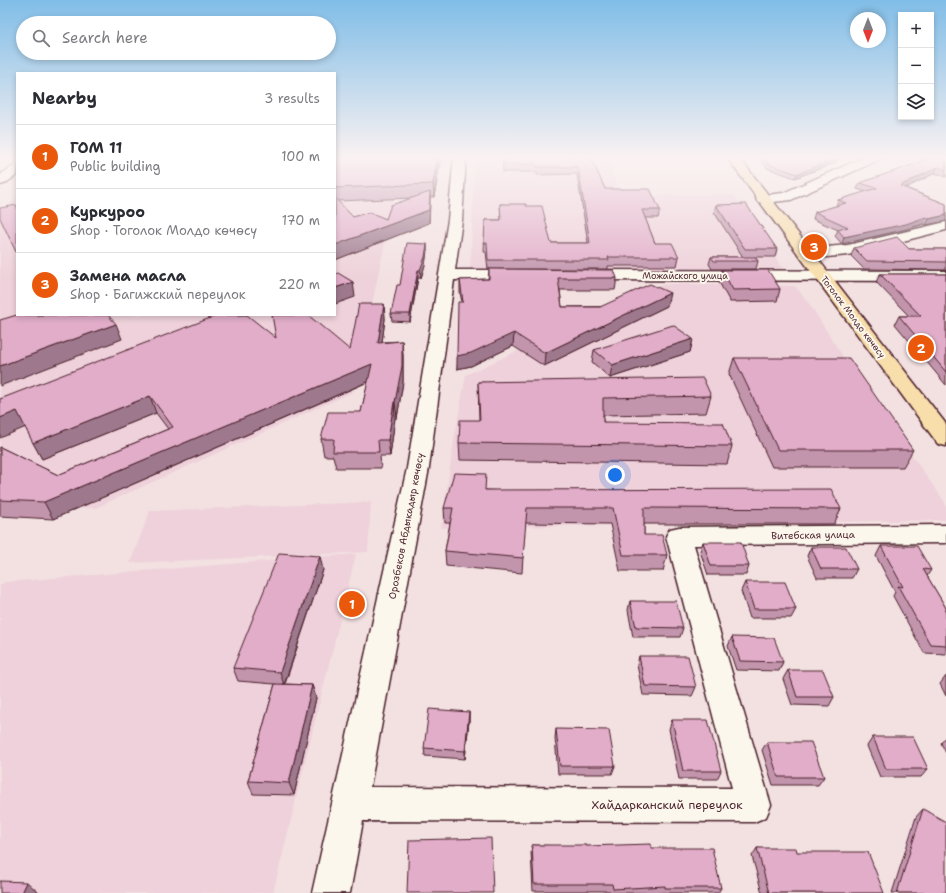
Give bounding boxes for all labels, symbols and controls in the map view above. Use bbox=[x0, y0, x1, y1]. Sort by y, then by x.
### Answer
north arrow bbox=[850, 12, 886, 48]
map controls bbox=[898, 12, 934, 120]
button: + bbox=[898, 12, 934, 48]
search box bbox=[16, 16, 336, 60]
icon: search bbox=[30, 27, 52, 49]
text: Search here bbox=[62, 28, 148, 48]
button: − bbox=[898, 48, 934, 84]
button: layers bbox=[898, 84, 934, 120]
text: Nearby bbox=[32, 87, 97, 109]
text: 3 results bbox=[264, 90, 320, 107]
text: ГОМ 11 bbox=[70, 138, 122, 158]
text: 1 bbox=[42, 148, 48, 165]
text: 100 m bbox=[281, 148, 320, 165]
text: Public building bbox=[70, 158, 161, 175]
text: Куркуроо bbox=[70, 202, 145, 222]
text: 2 bbox=[40, 212, 50, 229]
text: 170 m bbox=[282, 212, 320, 229]
text: Shop · Тоголок Молдо көчөсү bbox=[70, 222, 257, 239]
pin: 3 bbox=[801, 232, 827, 262]
text: Замена масла bbox=[70, 266, 186, 286]
street label: Можайского улица bbox=[642, 270, 728, 282]
street label: Тоголок Молдо көчөсү bbox=[818, 274, 888, 361]
text: 3 bbox=[40, 276, 50, 293]
text: 220 m bbox=[278, 276, 320, 293]
text: Shop · Багижский переулок bbox=[70, 286, 246, 303]
pin: 2 bbox=[908, 333, 934, 363]
street label: Орозбеков Абдыкадыр көчөсү bbox=[385, 452, 427, 600]
your location bbox=[605, 465, 625, 485]
street label: Витебская улица bbox=[771, 528, 856, 542]
pin: 1 bbox=[339, 589, 365, 619]
street label: Хайдарканский переулок bbox=[591, 797, 743, 813]

